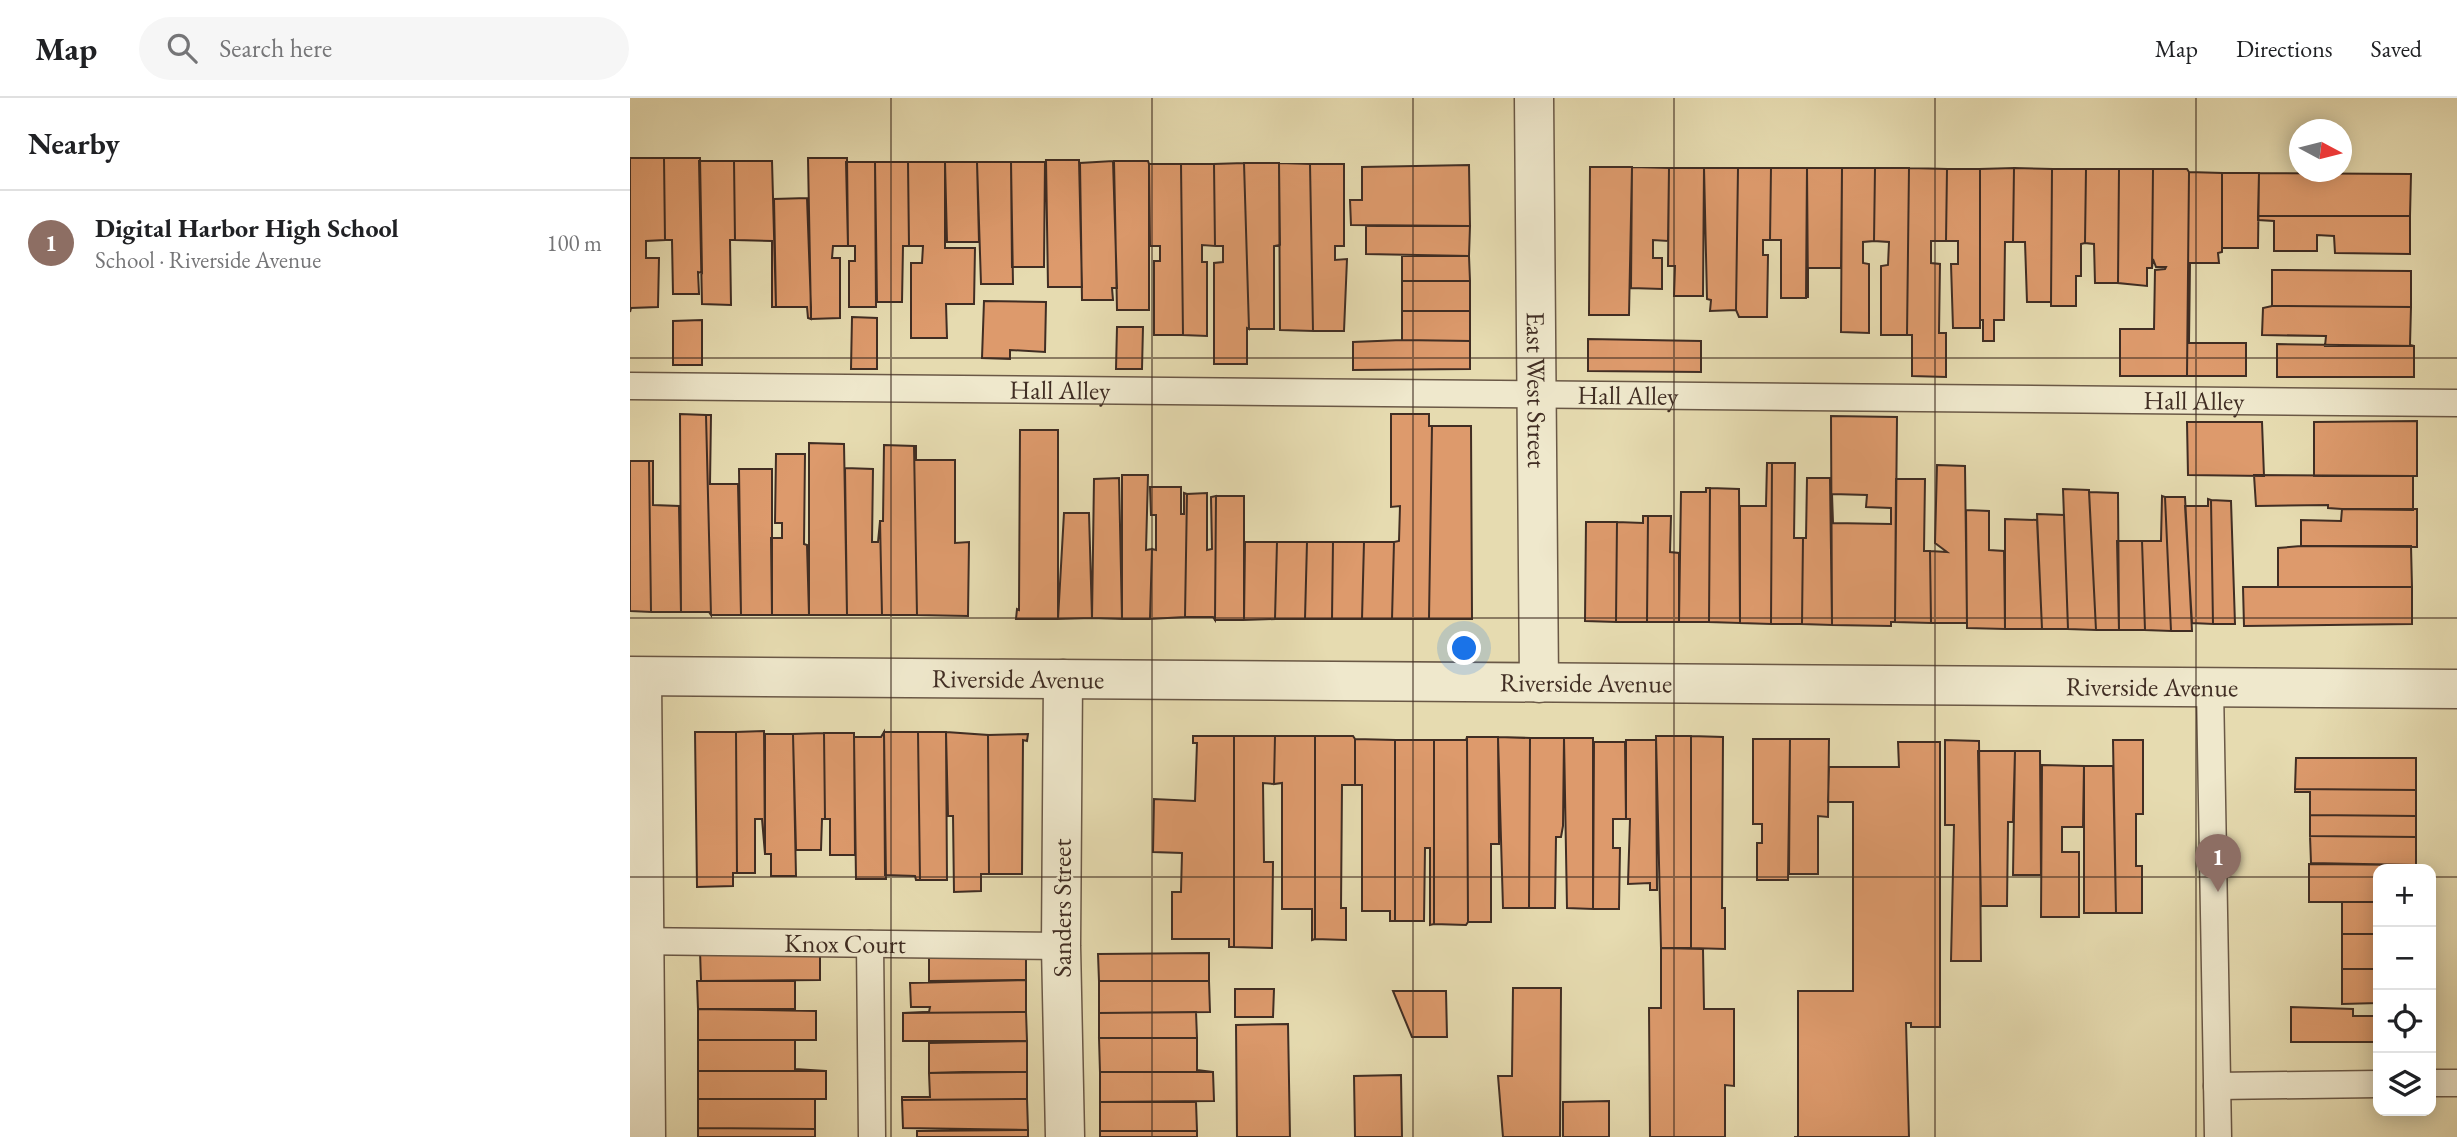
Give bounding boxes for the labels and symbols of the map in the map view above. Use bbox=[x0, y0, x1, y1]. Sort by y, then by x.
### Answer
north arrow bbox=[2289, 119, 2352, 182]
street label: East West Street bbox=[1519, 312, 1554, 468]
street label: Hall Alley bbox=[1009, 373, 1111, 407]
street label: Hall Alley bbox=[1577, 378, 1679, 413]
street label: Hall Alley bbox=[2143, 383, 2245, 418]
your location bbox=[1447, 631, 1481, 665]
street label: Riverside Avenue bbox=[932, 661, 1104, 696]
street label: Riverside Avenue bbox=[1500, 665, 1672, 700]
street label: Riverside Avenue bbox=[2066, 669, 2238, 704]
pin: 1 bbox=[2195, 834, 2241, 892]
street label: Sanders Street bbox=[1045, 839, 1079, 977]
street label: Knox Court bbox=[784, 926, 906, 961]

